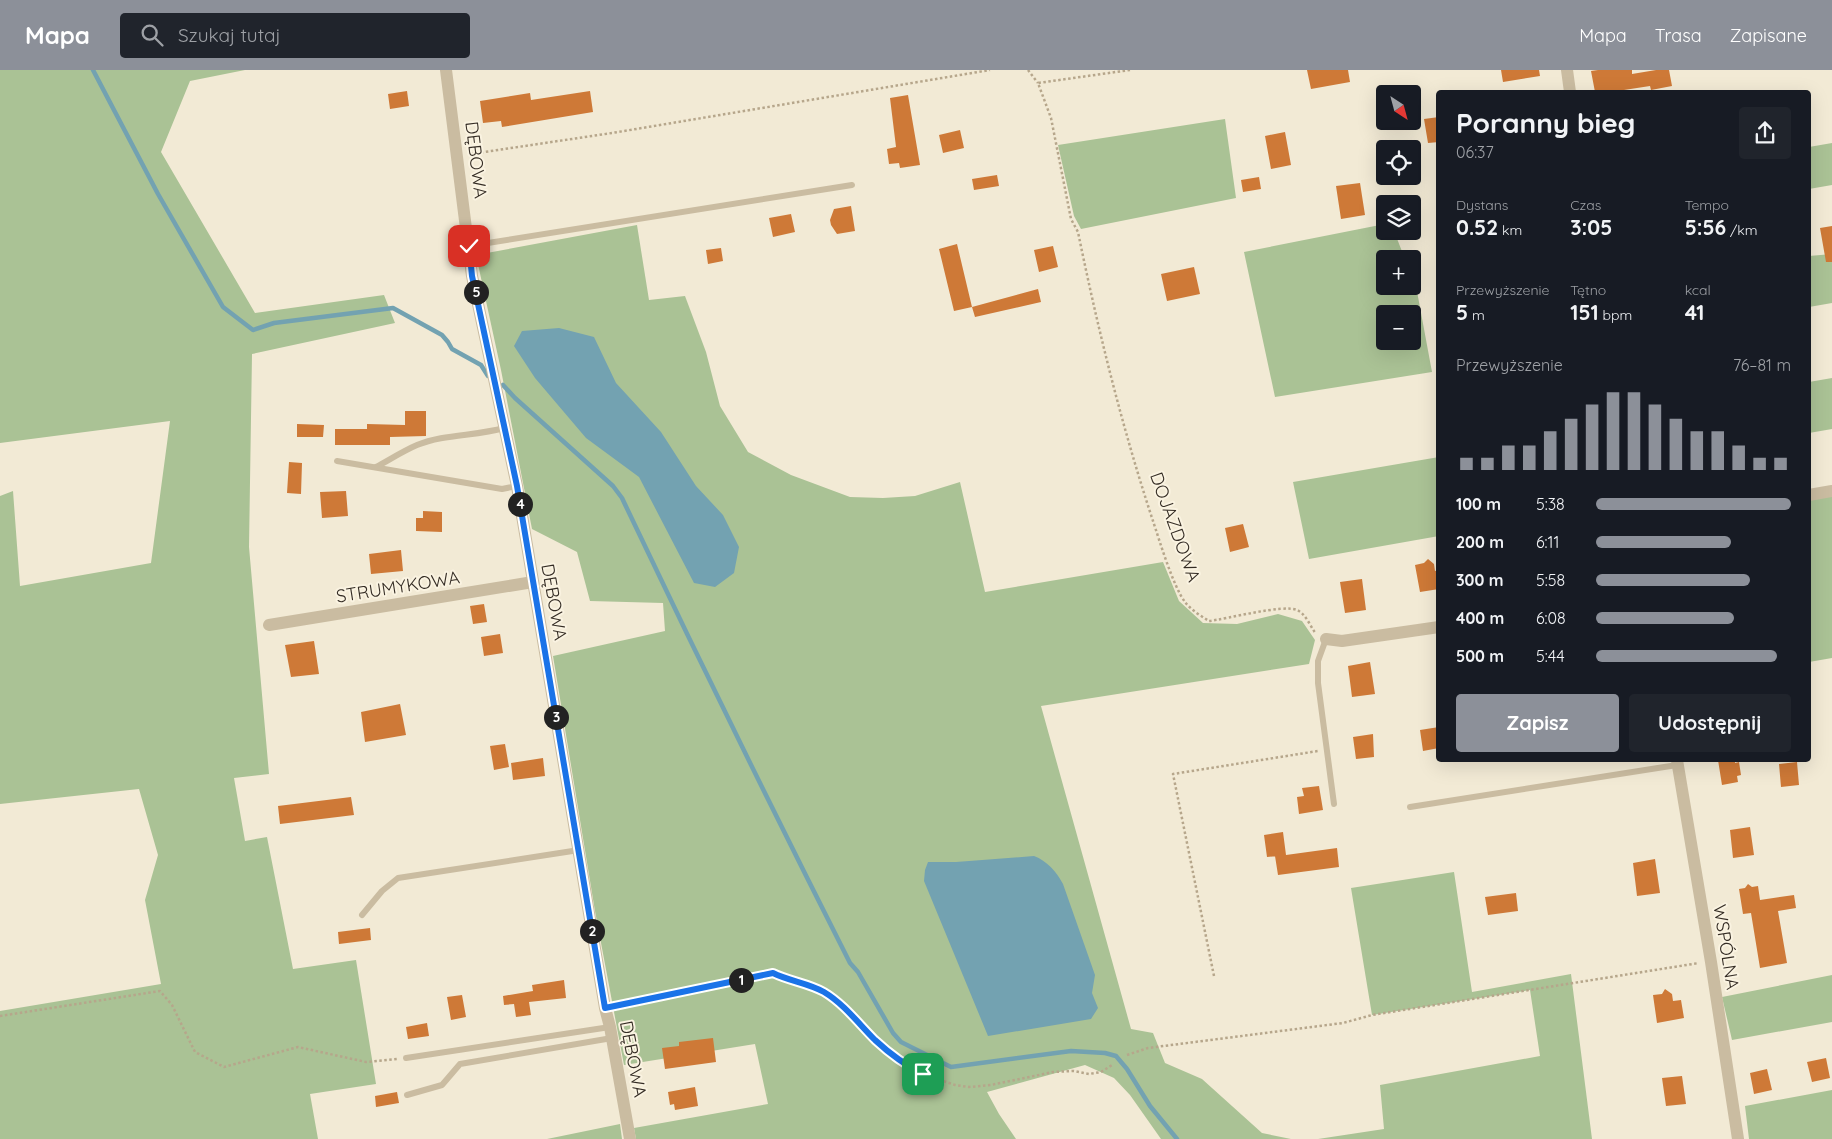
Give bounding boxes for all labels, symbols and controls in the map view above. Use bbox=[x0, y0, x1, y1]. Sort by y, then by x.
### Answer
search box bbox=[120, 13, 470, 58]
text: Mapa bbox=[25, 20, 90, 50]
icon: search bbox=[138, 21, 166, 49]
text: Szukaj tutaj bbox=[178, 23, 281, 47]
text: Mapa bbox=[1579, 24, 1627, 47]
text: Trasa bbox=[1655, 24, 1702, 47]
text: Zapisane bbox=[1730, 24, 1807, 47]
north arrow bbox=[1376, 85, 1421, 130]
map controls bbox=[1376, 85, 1421, 350]
text: Poranny bieg bbox=[1456, 105, 1635, 140]
button: share bbox=[1739, 107, 1791, 159]
street label: DĘBOWA bbox=[460, 120, 493, 200]
button: locate bbox=[1376, 140, 1421, 185]
text: 06:37 bbox=[1456, 142, 1494, 162]
button: layers bbox=[1376, 195, 1421, 240]
text: Dystans bbox=[1456, 196, 1508, 214]
text: Czas bbox=[1570, 196, 1601, 214]
text: Tempo bbox=[1685, 196, 1729, 214]
text: 0.52 bbox=[1456, 214, 1498, 240]
text: 3:05 bbox=[1570, 214, 1612, 240]
text: 5:56 bbox=[1685, 214, 1726, 240]
text: km bbox=[1498, 221, 1522, 239]
text: /km bbox=[1726, 221, 1758, 239]
pin bbox=[448, 225, 490, 267]
icon: check bbox=[455, 232, 483, 260]
button: + bbox=[1376, 250, 1421, 295]
pin: 5 bbox=[464, 280, 488, 304]
text: Przewyższenie bbox=[1456, 281, 1549, 299]
text: Tętno bbox=[1570, 281, 1606, 299]
text: kcal bbox=[1685, 281, 1711, 299]
text: 5 bbox=[472, 283, 481, 301]
text: 5 bbox=[1456, 299, 1468, 325]
text: 151 bbox=[1570, 299, 1599, 325]
text: 41 bbox=[1685, 299, 1705, 325]
button: − bbox=[1376, 305, 1421, 350]
text: m bbox=[1468, 306, 1485, 324]
text: bpm bbox=[1599, 306, 1632, 324]
text: Przewyższenie bbox=[1456, 355, 1563, 375]
text: 76–81 m bbox=[1733, 355, 1791, 375]
street label: DOJAZDOWA bbox=[1145, 469, 1206, 585]
pin: 4 bbox=[508, 492, 532, 516]
text: 100 m bbox=[1456, 494, 1501, 514]
text: 5:38 bbox=[1536, 494, 1565, 514]
text: 4 bbox=[516, 495, 525, 513]
text: 200 m bbox=[1456, 532, 1504, 552]
text: 6:11 bbox=[1536, 532, 1559, 552]
street label: DĘBOWA bbox=[536, 562, 573, 642]
street label: STRUMYKOWA bbox=[335, 565, 462, 608]
text: 300 m bbox=[1456, 570, 1503, 590]
text: 5:58 bbox=[1536, 570, 1565, 590]
text: 400 m bbox=[1456, 608, 1504, 628]
text: 6:08 bbox=[1536, 608, 1566, 628]
text: 500 m bbox=[1456, 646, 1504, 666]
text: 5:44 bbox=[1536, 646, 1565, 666]
button: Zapisz bbox=[1456, 694, 1619, 752]
button: Udostępnij bbox=[1629, 694, 1791, 752]
pin: 3 bbox=[544, 704, 568, 730]
text: 3 bbox=[553, 708, 560, 726]
street label: WSPÓLNA bbox=[1708, 903, 1745, 992]
pin: 2 bbox=[580, 918, 604, 944]
text: 2 bbox=[589, 922, 596, 940]
pin: 1 bbox=[728, 968, 754, 992]
text: 1 bbox=[739, 971, 744, 989]
street label: DĘBOWA bbox=[615, 1019, 652, 1099]
pin bbox=[902, 1053, 944, 1095]
icon: arrive bbox=[909, 1060, 937, 1088]

